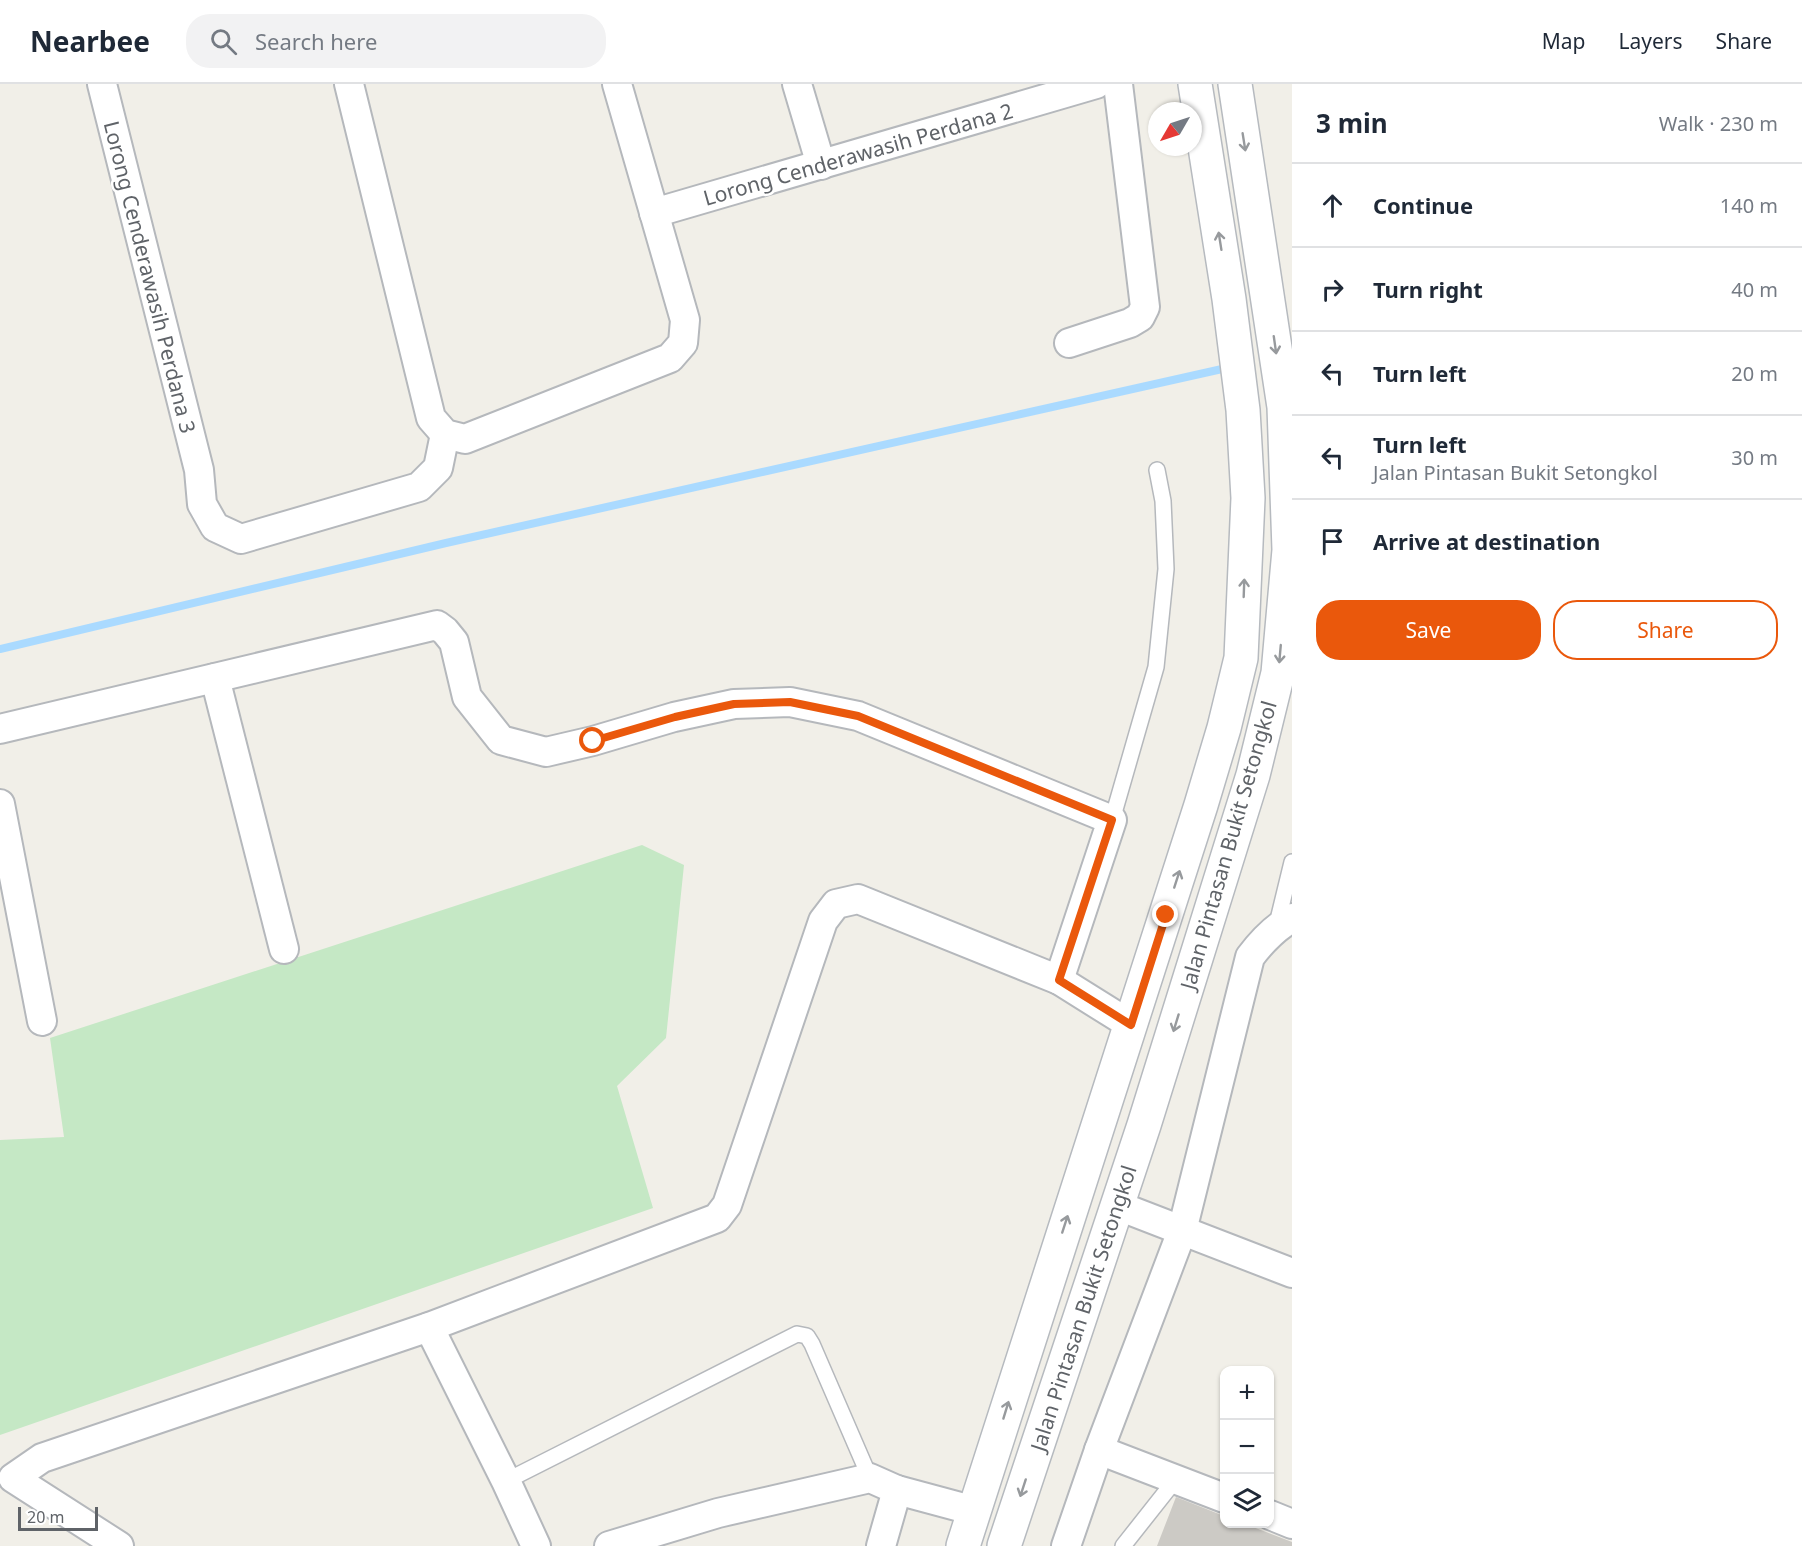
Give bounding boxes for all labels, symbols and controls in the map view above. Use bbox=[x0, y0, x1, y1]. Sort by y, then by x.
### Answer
search box bbox=[186, 14, 606, 68]
text: Nearbee bbox=[30, 22, 150, 60]
icon: search bbox=[207, 25, 240, 58]
text: Search here bbox=[255, 26, 377, 56]
text: Map bbox=[1542, 27, 1586, 55]
text: Layers bbox=[1619, 27, 1683, 55]
text: Share bbox=[1716, 27, 1772, 55]
street label: Lorong Cenderawasih Perdana 2 bbox=[700, 96, 1016, 212]
north arrow bbox=[1148, 102, 1202, 156]
text: 3 min bbox=[1316, 105, 1388, 141]
text: Walk · 230 m bbox=[1659, 110, 1778, 137]
street label: Lorong Cenderawasih Perdana 3 bbox=[98, 118, 202, 436]
one-way arrow bbox=[1238, 131, 1249, 151]
icon: ahead bbox=[1316, 189, 1349, 222]
text: Continue bbox=[1373, 190, 1473, 220]
text: 140 m bbox=[1720, 192, 1778, 219]
one-way arrow bbox=[1215, 232, 1226, 251]
icon: right bbox=[1316, 273, 1349, 306]
text: Turn right bbox=[1373, 274, 1483, 304]
text: 40 m bbox=[1731, 276, 1778, 303]
one-way arrow bbox=[1270, 334, 1281, 354]
icon: left bbox=[1316, 357, 1349, 390]
text: Turn left bbox=[1373, 358, 1467, 388]
text: 20 m bbox=[1731, 360, 1778, 387]
text: Turn left bbox=[1373, 429, 1467, 459]
icon: left bbox=[1316, 441, 1349, 474]
text: 30 m bbox=[1731, 444, 1778, 471]
text: Jalan Pintasan Bukit Setongkol bbox=[1373, 459, 1658, 486]
icon: arrive bbox=[1316, 525, 1349, 558]
text: Arrive at destination bbox=[1373, 526, 1600, 556]
one-way arrow bbox=[1238, 579, 1250, 599]
button: Save bbox=[1316, 600, 1541, 660]
button: Share bbox=[1553, 600, 1778, 660]
one-way arrow bbox=[1274, 643, 1285, 663]
street label: Jalan Pintasan Bukit Setongkol bbox=[1173, 697, 1283, 995]
route start bbox=[579, 727, 605, 753]
one-way arrow bbox=[1173, 870, 1184, 889]
route end bbox=[1152, 901, 1178, 927]
one-way arrow bbox=[1169, 1013, 1180, 1032]
street label: Jalan Pintasan Bukit Setongkol bbox=[1023, 1161, 1143, 1456]
one-way arrow bbox=[1060, 1215, 1071, 1234]
map controls bbox=[1220, 1366, 1274, 1528]
button: + bbox=[1220, 1366, 1274, 1420]
one-way arrow bbox=[1002, 1401, 1013, 1420]
button: − bbox=[1220, 1420, 1274, 1474]
button: layers bbox=[1220, 1474, 1274, 1528]
one-way arrow bbox=[1017, 1478, 1028, 1497]
scale bar bbox=[18, 1504, 98, 1532]
text: 20 m bbox=[27, 1506, 64, 1528]

